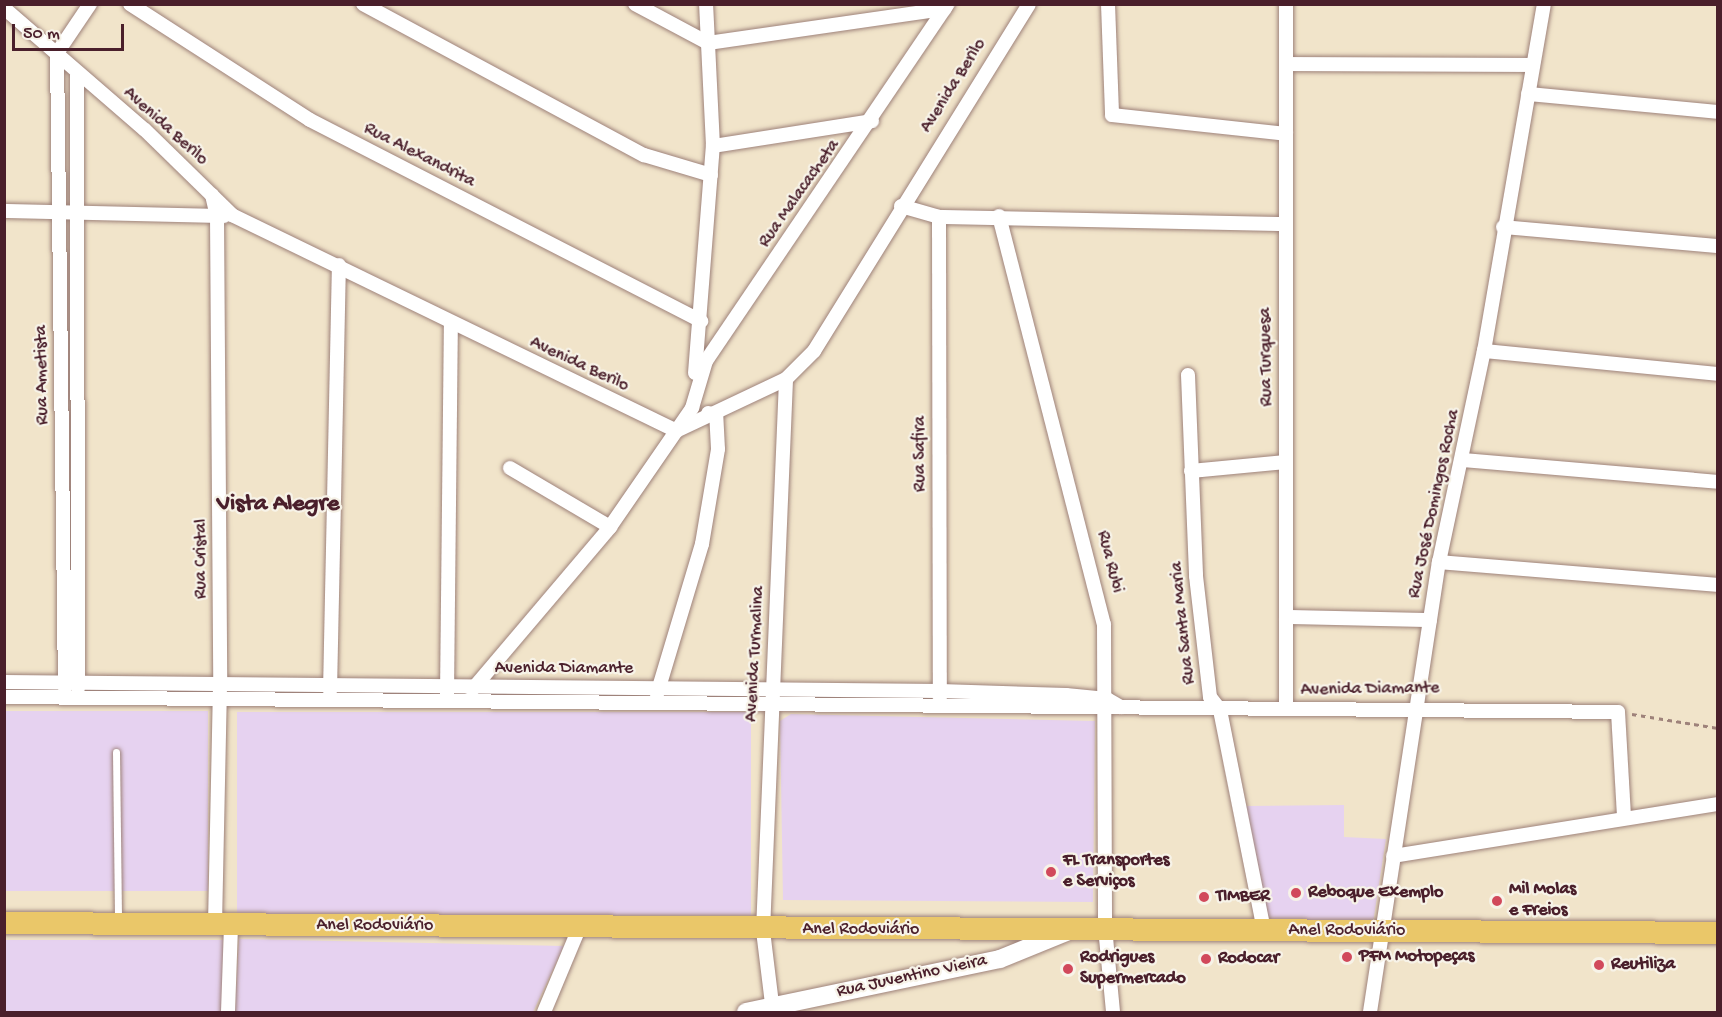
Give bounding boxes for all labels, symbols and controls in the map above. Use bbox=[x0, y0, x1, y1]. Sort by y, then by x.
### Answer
scale bar bbox=[15, 12, 128, 50]
text: 50 m bbox=[23, 24, 60, 45]
street label: Avenida Berilo bbox=[916, 35, 992, 137]
street label: Avenida Berilo bbox=[118, 83, 212, 171]
street label: Rua Alexandrita bbox=[360, 119, 478, 193]
street label: Rua Malacacheta bbox=[755, 136, 845, 252]
street label: Rua Turquesa bbox=[1255, 307, 1279, 407]
street label: Rua Ametista bbox=[31, 325, 55, 425]
street label: Avenida Berilo bbox=[526, 333, 632, 397]
street label: Rua José Domingos Rocha bbox=[1404, 408, 1466, 600]
street label: Rua Safira bbox=[910, 416, 932, 492]
district label: Vista Alegre bbox=[217, 491, 339, 519]
street label: Rua Cristal bbox=[191, 519, 213, 599]
street label: Rua Rubi bbox=[1091, 529, 1127, 595]
street label: Rua Santa Maria bbox=[1167, 561, 1201, 685]
street label: Avenida Turmalina bbox=[742, 586, 770, 722]
street label: Avenida Diamante bbox=[495, 658, 633, 680]
street label: Avenida Diamante bbox=[1300, 678, 1440, 702]
place label: FL Transportes e Serviços bbox=[1063, 851, 1169, 894]
marker: FL Transportes e Serviços bbox=[1044, 865, 1058, 879]
place label: Mil Molas e Freios bbox=[1509, 880, 1576, 922]
place label: Reboque Exemplo bbox=[1308, 882, 1443, 904]
place label: TIMBER bbox=[1216, 886, 1270, 908]
marker: Reboque Exemplo bbox=[1289, 886, 1303, 900]
marker: TIMBER bbox=[1197, 890, 1211, 904]
marker: Mil Molas e Freios bbox=[1490, 894, 1504, 908]
street label: Anel Rodoviário bbox=[317, 915, 433, 937]
street label: Anel Rodoviário bbox=[803, 919, 919, 941]
street label: Anel Rodoviário bbox=[1289, 920, 1405, 942]
place label: PFM Motopeças bbox=[1359, 946, 1474, 968]
place label: Rodrigues Supermercado bbox=[1080, 948, 1186, 990]
place label: Rodocar bbox=[1218, 948, 1279, 970]
marker: PFM Motopeças bbox=[1340, 950, 1354, 964]
street label: Rua Juventino Vieira bbox=[835, 951, 989, 1003]
marker: Rodocar bbox=[1199, 952, 1213, 966]
place label: Reutiliza bbox=[1611, 954, 1675, 976]
marker: Reutiliza bbox=[1592, 958, 1606, 972]
marker: Rodrigues Supermercado bbox=[1061, 962, 1075, 976]

